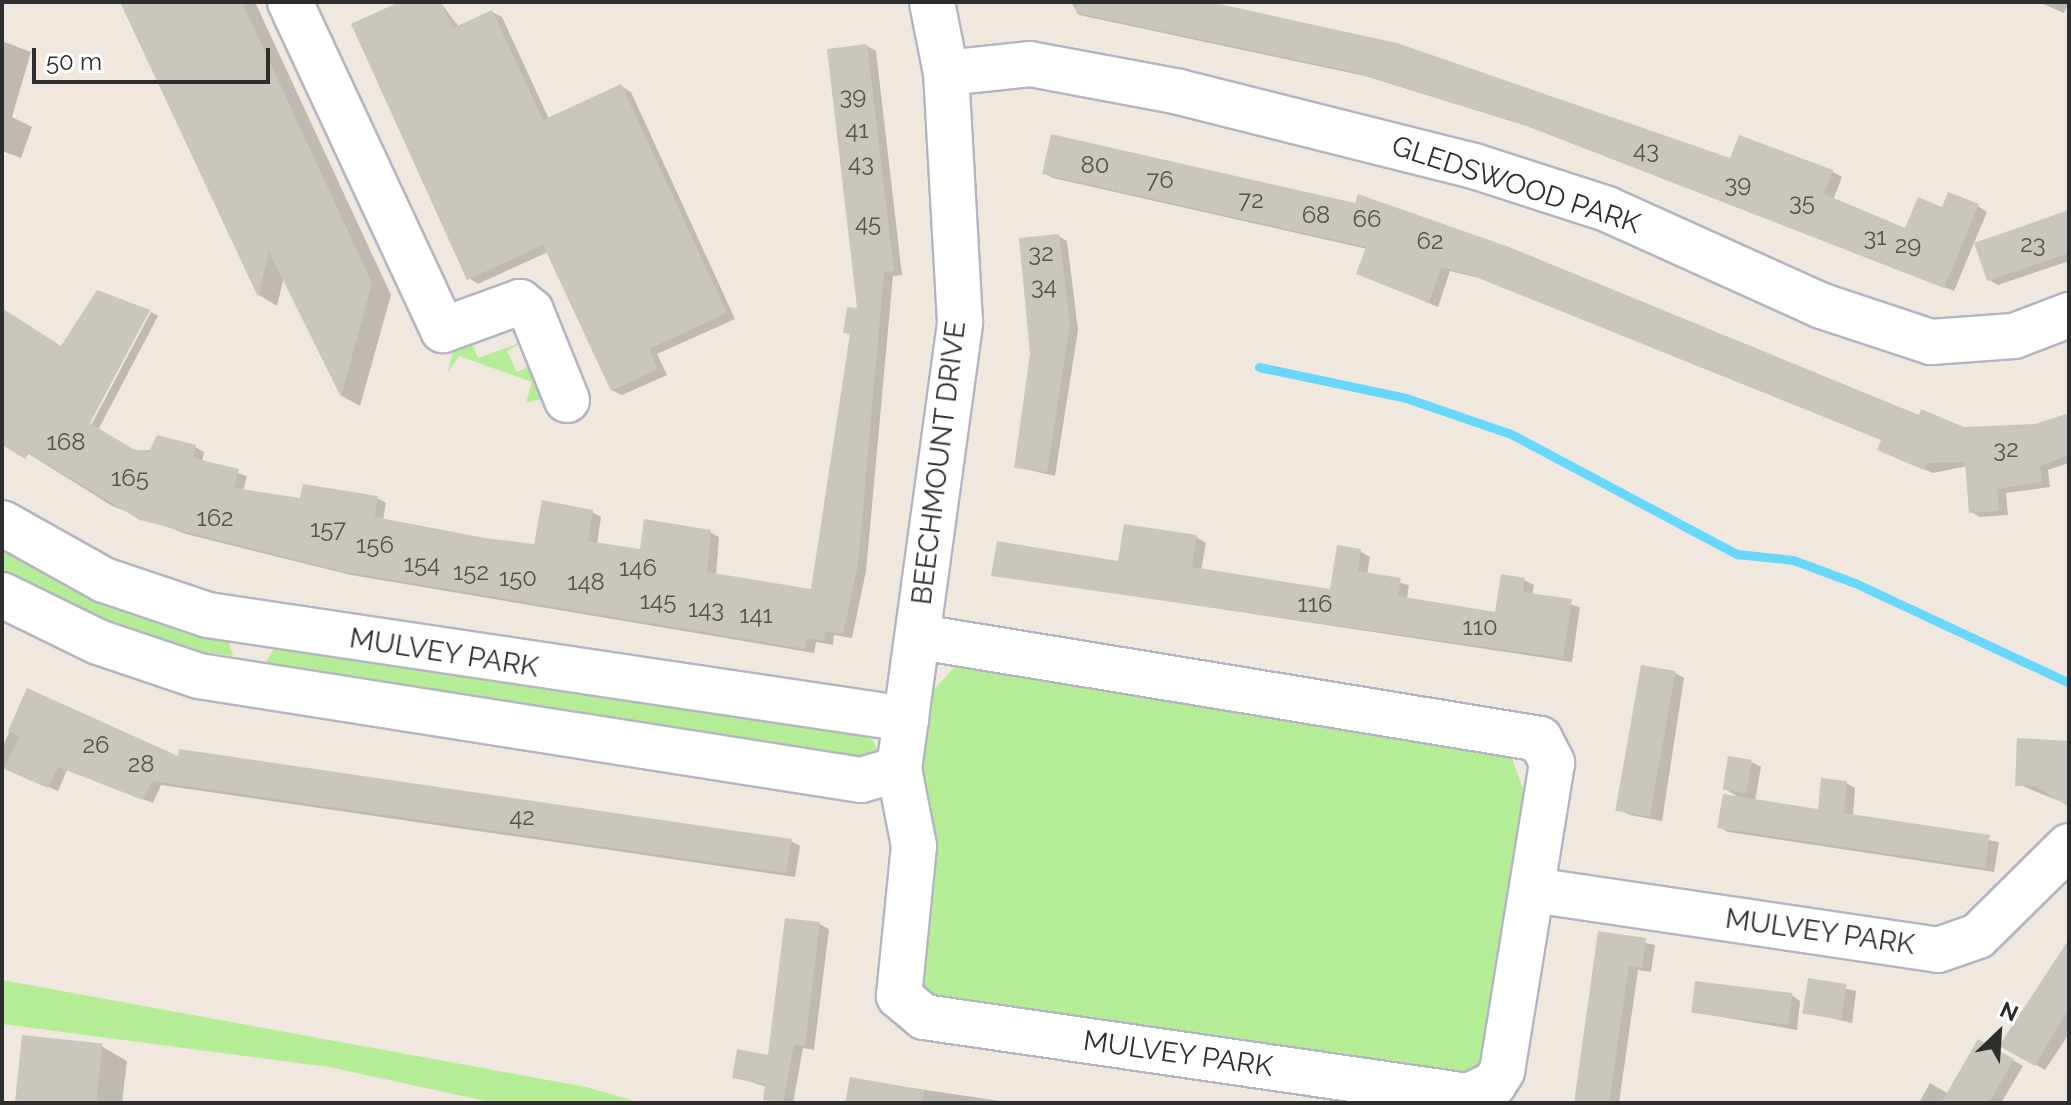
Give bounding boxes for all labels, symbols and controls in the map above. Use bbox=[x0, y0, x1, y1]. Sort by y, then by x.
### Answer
scale bar bbox=[36, 32, 274, 82]
text: 50 m bbox=[46, 47, 102, 76]
house number: 39 bbox=[840, 82, 866, 110]
house number: 41 bbox=[845, 116, 869, 144]
street label: GLEDSWOOD PARK bbox=[1388, 129, 1644, 241]
house number: 43 bbox=[1633, 136, 1659, 164]
house number: 43 bbox=[848, 149, 874, 177]
house number: 80 bbox=[1081, 151, 1109, 179]
house number: 76 bbox=[1146, 166, 1174, 194]
house number: 39 bbox=[1725, 170, 1751, 198]
house number: 72 bbox=[1238, 186, 1264, 214]
house number: 35 bbox=[1789, 188, 1815, 216]
house number: 68 bbox=[1302, 201, 1330, 229]
house number: 66 bbox=[1353, 205, 1381, 233]
house number: 45 bbox=[855, 209, 881, 237]
house number: 31 bbox=[1863, 223, 1887, 251]
house number: 62 bbox=[1417, 227, 1443, 255]
house number: 23 bbox=[2020, 230, 2046, 258]
house number: 29 bbox=[1895, 231, 1921, 259]
house number: 32 bbox=[1028, 239, 1054, 267]
house number: 34 bbox=[1031, 272, 1057, 300]
street label: BEECHMOUNT DRIVE bbox=[905, 319, 973, 607]
house number: 168 bbox=[47, 428, 85, 456]
house number: 32 bbox=[1993, 435, 2019, 463]
house number: 165 bbox=[111, 464, 149, 492]
house number: 162 bbox=[196, 504, 234, 532]
house number: 157 bbox=[310, 515, 346, 543]
house number: 156 bbox=[356, 531, 394, 559]
house number: 154 bbox=[404, 550, 440, 578]
house number: 146 bbox=[619, 554, 657, 582]
house number: 152 bbox=[453, 558, 489, 586]
house number: 150 bbox=[499, 564, 537, 592]
house number: 148 bbox=[567, 568, 605, 596]
house number: 145 bbox=[640, 587, 676, 615]
house number: 116 bbox=[1297, 590, 1333, 618]
house number: 143 bbox=[688, 595, 724, 623]
house number: 141 bbox=[739, 601, 773, 629]
house number: 110 bbox=[1462, 613, 1498, 641]
street label: MULVEY PARK bbox=[347, 621, 541, 685]
house number: 26 bbox=[83, 731, 109, 759]
house number: 28 bbox=[128, 750, 154, 778]
house number: 42 bbox=[509, 803, 535, 831]
street label: MULVEY PARK bbox=[1723, 902, 1917, 962]
north arrow bbox=[1959, 993, 2039, 1073]
text: N bbox=[1996, 996, 2022, 1027]
street label: MULVEY PARK bbox=[1081, 1024, 1275, 1084]

